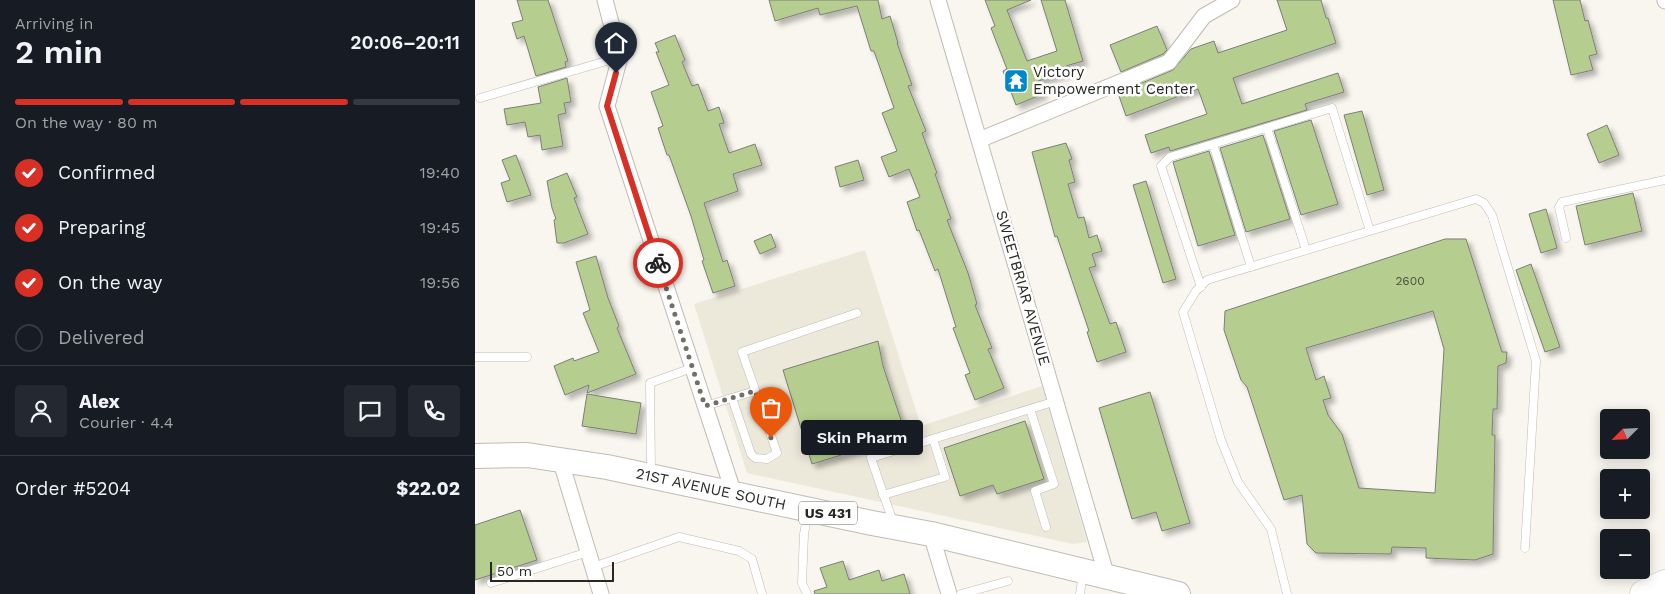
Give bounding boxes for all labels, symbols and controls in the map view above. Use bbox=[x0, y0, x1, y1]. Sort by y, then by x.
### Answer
text: Arriving in bbox=[15, 14, 93, 33]
pin bbox=[595, 22, 637, 73]
icon: home bbox=[602, 29, 630, 57]
text: 20:06–20:11 bbox=[350, 31, 460, 54]
text: 2 min bbox=[15, 33, 103, 71]
place label: Victory Empowerment Center bbox=[1033, 63, 1195, 98]
temple icon: Victory Empowerment Center bbox=[1003, 68, 1029, 94]
text: On the way · 80 m bbox=[15, 113, 158, 132]
icon: check bbox=[15, 159, 43, 187]
text: Confirmed bbox=[58, 161, 155, 184]
text: 19:40 bbox=[419, 163, 460, 182]
street label: SWEETBRIAR AVENUE bbox=[992, 209, 1054, 367]
icon: check bbox=[15, 214, 43, 242]
text: Preparing bbox=[58, 216, 145, 239]
text: 19:45 bbox=[420, 218, 460, 237]
courier bbox=[633, 238, 683, 288]
icon: bike bbox=[644, 249, 672, 277]
icon: check bbox=[15, 269, 43, 297]
text: On the way bbox=[58, 271, 162, 294]
text: 19:56 bbox=[420, 273, 460, 292]
house number: 2600 bbox=[1395, 274, 1425, 288]
text: Delivered bbox=[58, 326, 145, 349]
button: person bbox=[15, 385, 67, 437]
button: chat bbox=[344, 385, 396, 437]
button: phone bbox=[408, 385, 460, 437]
pin bbox=[750, 387, 792, 438]
text: Alex bbox=[79, 390, 120, 413]
icon: bag bbox=[757, 394, 785, 422]
north arrow bbox=[1600, 409, 1650, 459]
map controls bbox=[1600, 409, 1650, 579]
text: Courier · 4.4 bbox=[79, 413, 174, 432]
callout: Skin Pharm bbox=[801, 420, 923, 456]
text: Skin Pharm bbox=[817, 428, 907, 447]
street label: 21ST AVENUE SOUTH bbox=[634, 464, 788, 514]
button: + bbox=[1600, 469, 1650, 519]
text: Order #5204 bbox=[15, 477, 131, 500]
text: $22.02 bbox=[396, 477, 460, 500]
road number: US 431 bbox=[799, 502, 857, 524]
button: − bbox=[1600, 529, 1650, 579]
scale bar bbox=[490, 559, 614, 582]
text: 50 m bbox=[497, 563, 532, 579]

